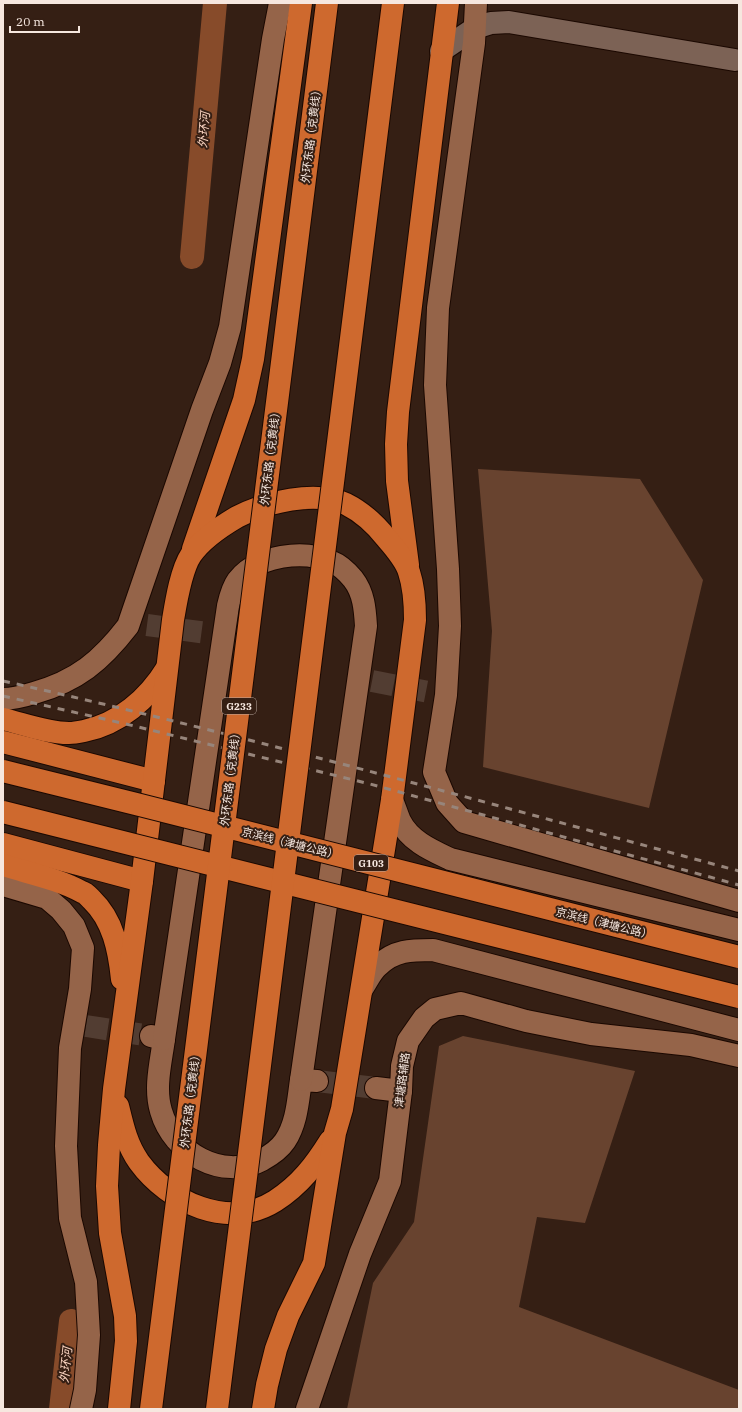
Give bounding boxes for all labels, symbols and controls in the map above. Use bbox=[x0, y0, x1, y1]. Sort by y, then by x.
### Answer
scale bar bbox=[10, 8, 79, 34]
text: 20 m bbox=[16, 14, 45, 29]
street label: 外环东路（克黄线） bbox=[298, 84, 324, 184]
water label: 外环河 bbox=[194, 109, 213, 149]
street label: 外环东路（克黄线） bbox=[257, 406, 283, 506]
road number: G233 bbox=[222, 698, 256, 714]
street label: 外环东路（克黄线） bbox=[217, 727, 243, 827]
street label: 京滨线（津塘公路） bbox=[240, 824, 340, 862]
road number: G103 bbox=[354, 855, 388, 871]
street label: 京滨线（津塘公路） bbox=[554, 904, 654, 942]
street label: 外环东路（克黄线） bbox=[177, 1049, 203, 1149]
street label: 津塘路辅路 bbox=[392, 1052, 412, 1108]
water label: 外环河 bbox=[56, 1344, 75, 1384]

